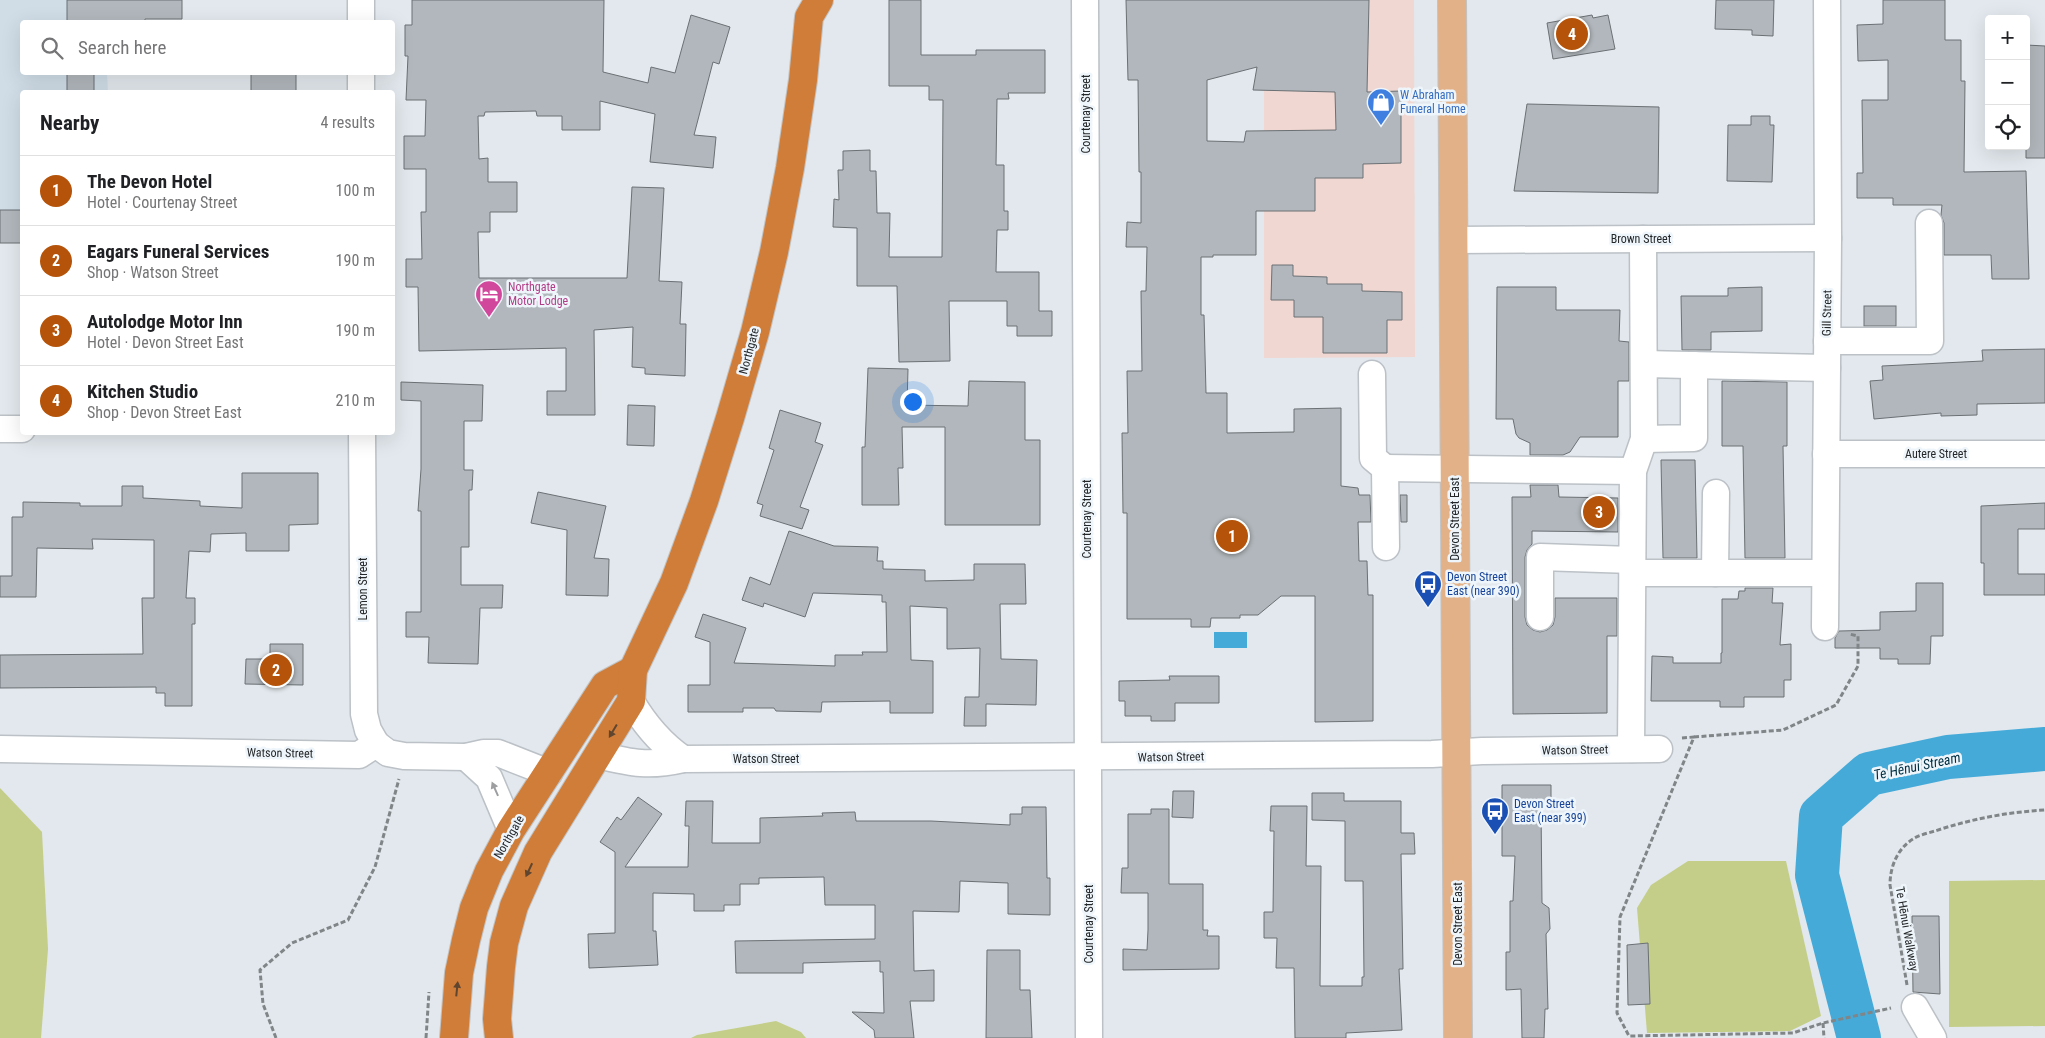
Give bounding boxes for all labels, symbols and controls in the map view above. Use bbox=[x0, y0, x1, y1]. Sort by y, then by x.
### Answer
pin: 4 bbox=[1556, 15, 1588, 53]
map controls bbox=[1985, 15, 2030, 150]
button: + bbox=[1985, 15, 2030, 60]
search box bbox=[20, 20, 395, 75]
icon: search bbox=[38, 34, 66, 62]
text: Search here bbox=[78, 36, 166, 59]
button: − bbox=[1985, 60, 2030, 105]
street label: Courtenay Street bbox=[1079, 74, 1093, 154]
shop icon: W Abraham Funeral Home bbox=[1366, 87, 1396, 126]
place label: W Abraham Funeral Home bbox=[1400, 88, 1466, 116]
button: locate bbox=[1985, 105, 2030, 150]
text: Nearby bbox=[40, 111, 99, 135]
text: 4 results bbox=[320, 113, 375, 132]
text: The Devon Hotel bbox=[87, 170, 212, 193]
text: 1 bbox=[52, 181, 60, 200]
text: 100 m bbox=[336, 181, 375, 200]
text: Hotel · Courtenay Street bbox=[87, 193, 238, 212]
street label: Brown Street bbox=[1611, 232, 1672, 246]
text: Eagars Funeral Services bbox=[87, 240, 269, 263]
text: 2 bbox=[52, 251, 60, 270]
text: 190 m bbox=[336, 251, 375, 270]
text: Shop · Watson Street bbox=[87, 263, 219, 282]
hotel icon: Northgate Motor Lodge bbox=[474, 279, 504, 318]
place label: Northgate Motor Lodge bbox=[508, 280, 569, 308]
street label: Gill Street bbox=[1820, 289, 1834, 336]
text: Autolodge Motor Inn bbox=[87, 310, 243, 333]
text: 3 bbox=[52, 321, 60, 340]
text: 190 m bbox=[336, 321, 375, 340]
street label: Northgate bbox=[736, 326, 762, 376]
text: Hotel · Devon Street East bbox=[87, 333, 244, 352]
text: Kitchen Studio bbox=[87, 380, 198, 403]
your location bbox=[900, 389, 926, 415]
text: 4 bbox=[52, 391, 60, 410]
text: 210 m bbox=[336, 391, 375, 410]
text: Shop · Devon Street East bbox=[87, 403, 242, 422]
street label: Autere Street bbox=[1905, 447, 1967, 461]
street label: Devon Street East bbox=[1448, 477, 1462, 561]
street label: Courtenay Street bbox=[1080, 479, 1094, 559]
pin: 3 bbox=[1583, 493, 1615, 531]
pin: 1 bbox=[1216, 517, 1248, 555]
street label: Lemon Street bbox=[356, 557, 370, 621]
bus stop icon: Devon Street East (near 390) bbox=[1413, 569, 1443, 608]
place label: Devon Street East (near 390) bbox=[1447, 570, 1519, 598]
pin: 2 bbox=[260, 651, 292, 689]
one-way arrow bbox=[608, 725, 617, 738]
street label: Watson Street bbox=[1542, 742, 1609, 758]
street label: Watson Street bbox=[247, 745, 314, 761]
street label: Watson Street bbox=[1138, 749, 1205, 765]
water label: Te Hēnui Stream bbox=[1872, 749, 1962, 783]
street label: Watson Street bbox=[733, 752, 800, 766]
one-way arrow bbox=[490, 782, 498, 796]
bus stop icon: Devon Street East (near 399) bbox=[1480, 796, 1510, 835]
place label: Devon Street East (near 399) bbox=[1514, 797, 1586, 825]
street label: Northgate bbox=[491, 813, 527, 861]
one-way arrow bbox=[525, 863, 533, 877]
street label: Devon Street East bbox=[1451, 882, 1465, 966]
street label: Courtenay Street bbox=[1082, 884, 1096, 964]
street label: Te Hēnui Walkway bbox=[1893, 886, 1921, 972]
one-way arrow bbox=[454, 981, 462, 997]

